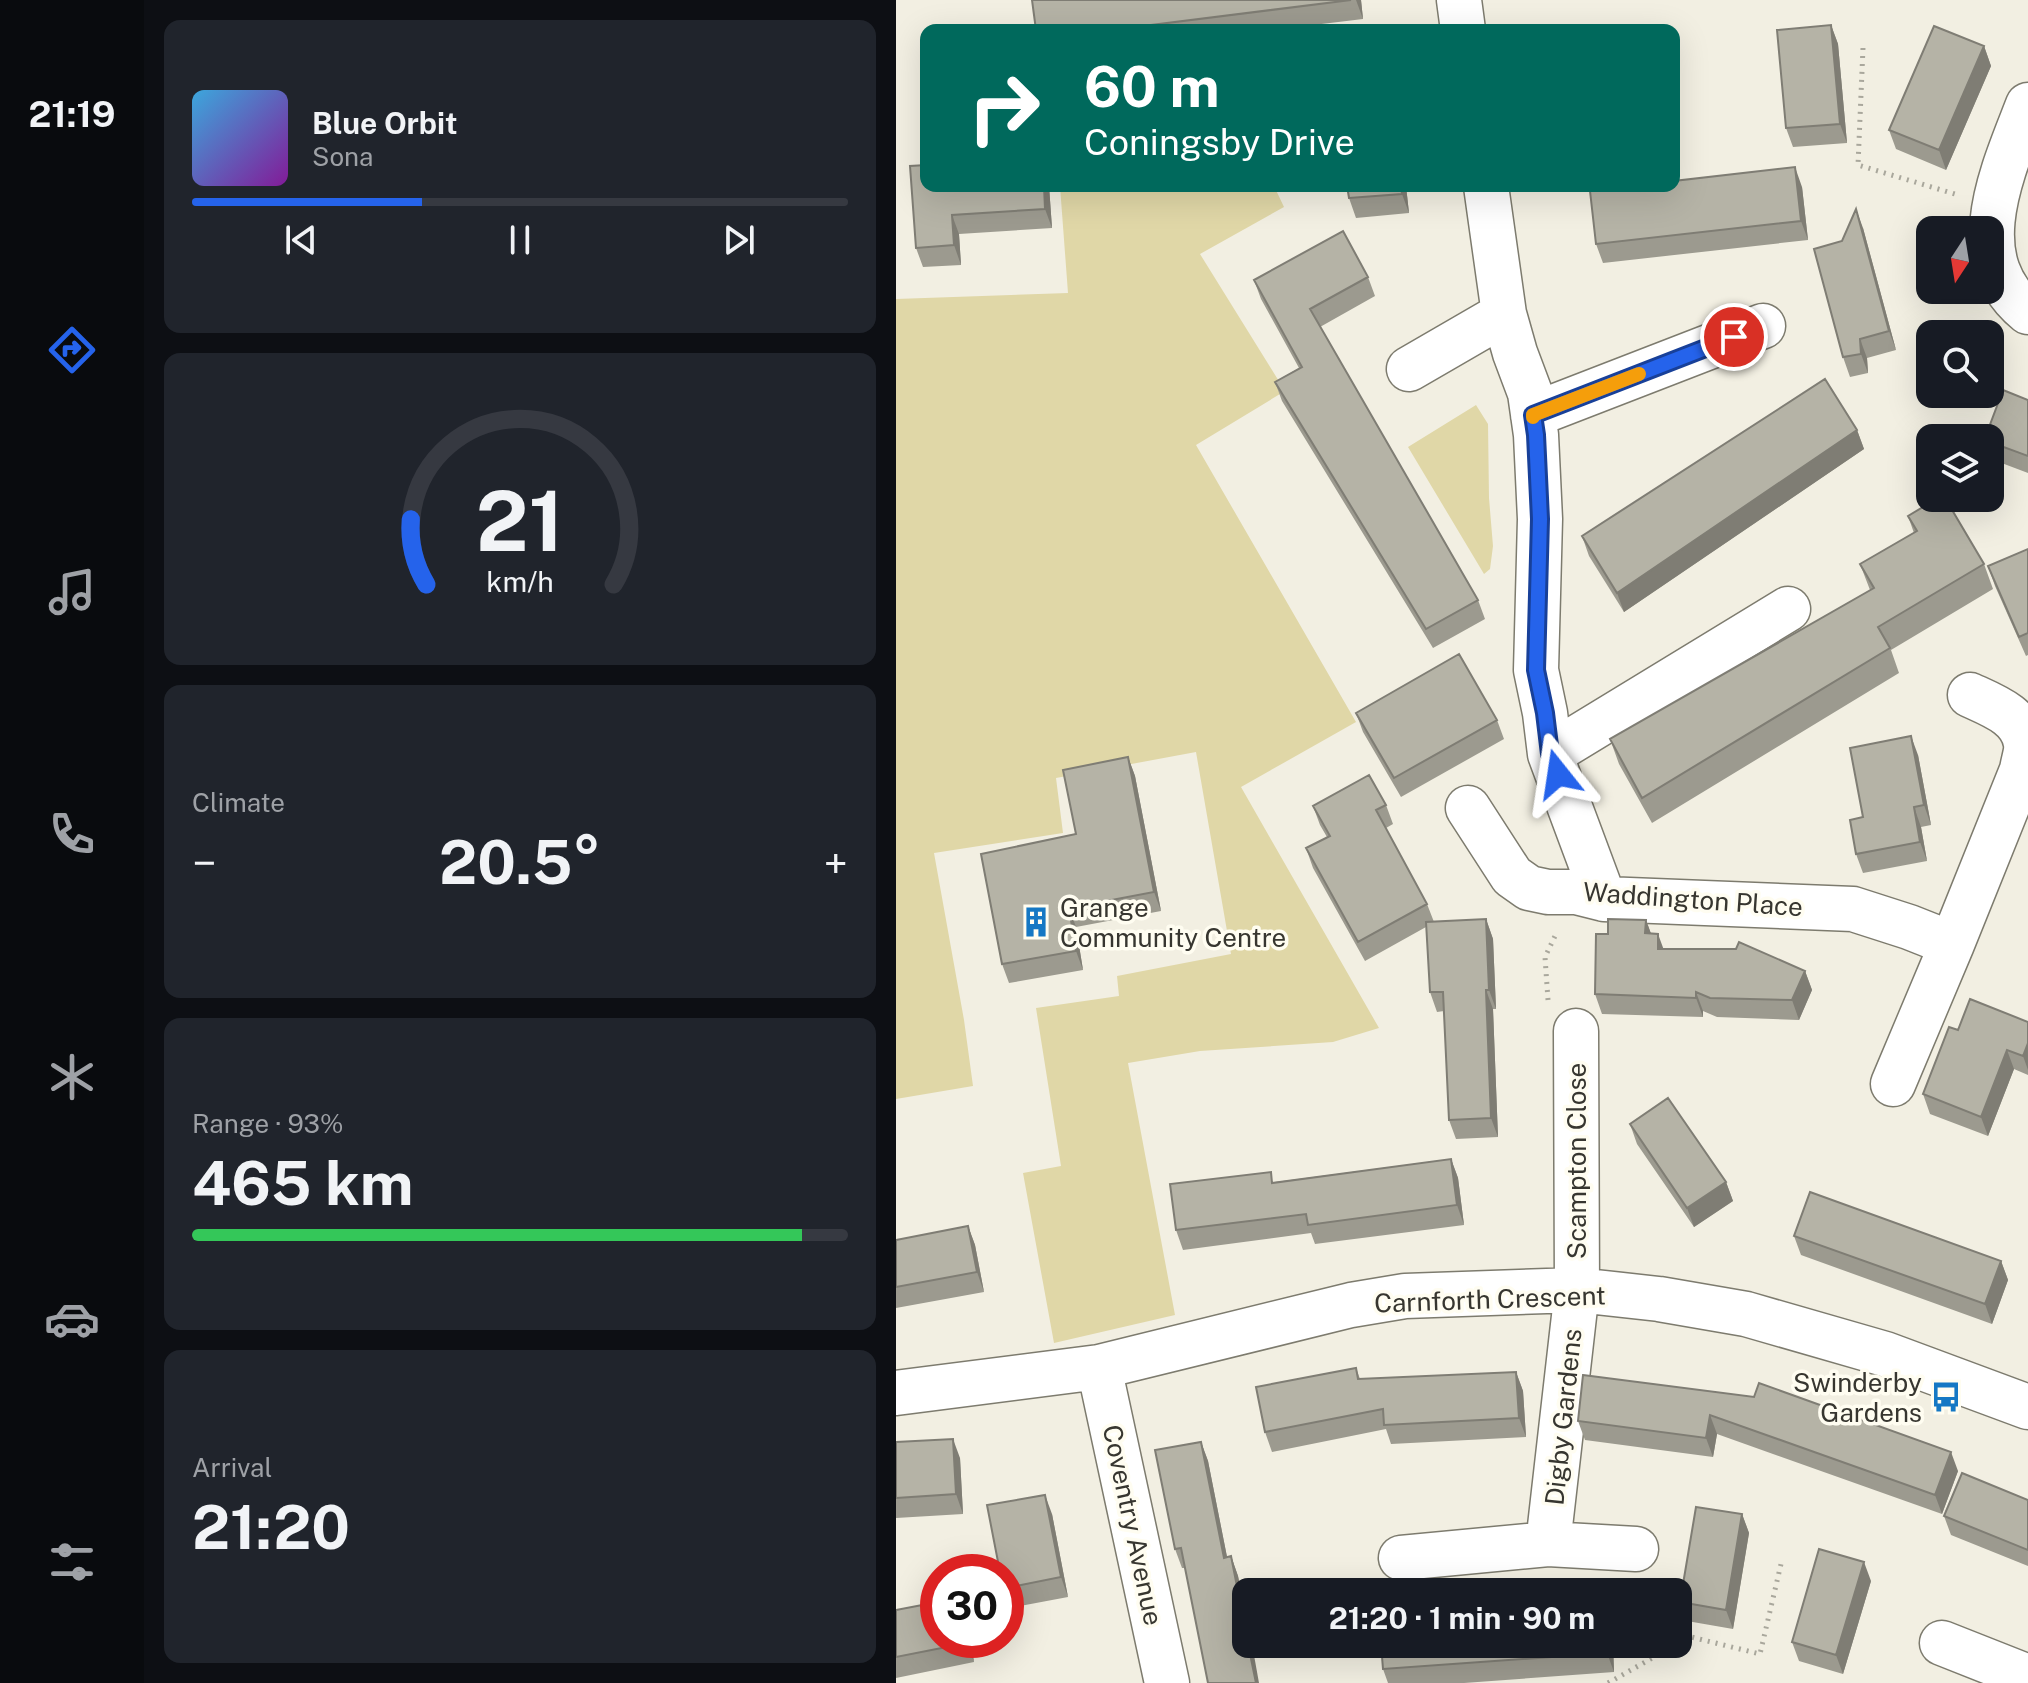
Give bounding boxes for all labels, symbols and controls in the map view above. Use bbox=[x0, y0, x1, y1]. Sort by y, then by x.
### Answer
text: 60 m bbox=[1084, 54, 1220, 120]
icon: right bbox=[952, 56, 1056, 160]
text: 21:19 bbox=[28, 93, 116, 135]
text: Blue Orbit bbox=[312, 105, 458, 141]
text: Coningsby Drive bbox=[1084, 121, 1355, 163]
text: Sona bbox=[312, 141, 373, 172]
north arrow bbox=[1916, 216, 2004, 304]
map controls bbox=[1916, 216, 2004, 512]
icon: previous bbox=[279, 218, 323, 262]
icon: pause bbox=[498, 218, 542, 262]
icon: next bbox=[717, 218, 761, 262]
pin bbox=[1700, 303, 1768, 371]
icon: arrive bbox=[1712, 315, 1756, 359]
button: search bbox=[1916, 320, 2004, 408]
icon: directions bbox=[44, 322, 100, 378]
button: layers bbox=[1916, 424, 2004, 512]
text: 21 bbox=[476, 471, 564, 569]
icon: music bbox=[44, 564, 100, 620]
text: km/h bbox=[486, 565, 554, 598]
position arrow bbox=[1516, 732, 1600, 816]
text: Climate bbox=[192, 787, 285, 818]
icon: phone bbox=[44, 806, 100, 862]
text: 20.5° bbox=[439, 827, 601, 898]
text: − bbox=[192, 837, 216, 889]
text: + bbox=[824, 837, 848, 889]
street label: Waddington Place bbox=[1582, 876, 1804, 922]
place label: Grange Community Centre bbox=[1060, 892, 1286, 953]
building icon: Grange Community Centre bbox=[1019, 905, 1053, 939]
icon: climate bbox=[44, 1049, 100, 1105]
street label: Scampton Close bbox=[1561, 1063, 1592, 1259]
text: Range · 93% bbox=[192, 1108, 343, 1139]
text: 465 km bbox=[192, 1148, 414, 1219]
street label: Carnforth Crescent bbox=[1374, 1279, 1606, 1319]
icon: car bbox=[44, 1291, 100, 1347]
street label: Digby Gardens bbox=[1538, 1327, 1588, 1507]
place label: Swinderby Gardens bbox=[1793, 1367, 1922, 1428]
bus stop icon: Swinderby Gardens bbox=[1929, 1380, 1963, 1414]
street label: Coventry Avenue bbox=[1097, 1422, 1169, 1628]
text: Arrival bbox=[192, 1452, 272, 1483]
text: 21:20 bbox=[192, 1492, 350, 1563]
icon: filters bbox=[44, 1534, 100, 1590]
speed limit sign: 30 bbox=[920, 1554, 1024, 1658]
text: 21:20 · 1 min · 90 m bbox=[1329, 1600, 1595, 1636]

